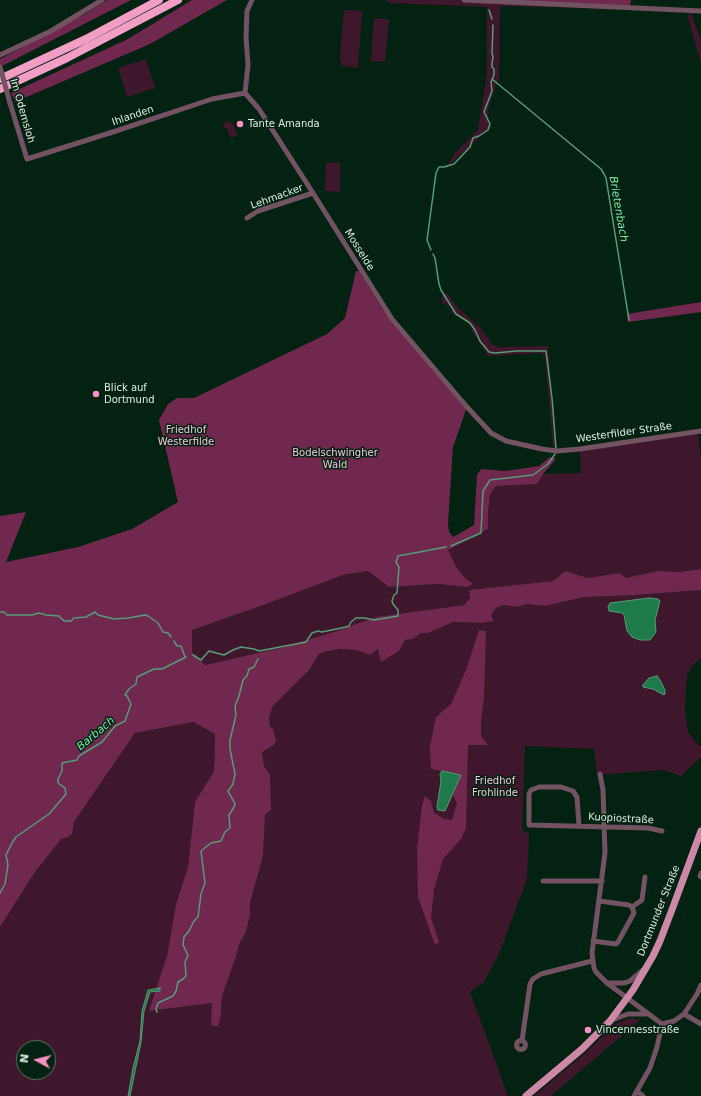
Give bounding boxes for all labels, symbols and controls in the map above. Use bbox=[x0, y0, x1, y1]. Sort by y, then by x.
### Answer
street label: Im Odemsloh bbox=[7, 77, 37, 145]
street label: Ihlanden bbox=[111, 103, 155, 129]
place label: Tante Amanda bbox=[248, 118, 320, 130]
marker: Tante Amanda bbox=[235, 119, 245, 129]
water label: Brietenbach bbox=[606, 175, 630, 243]
street label: Lehmacker bbox=[249, 182, 305, 212]
street label: Mosselde bbox=[342, 227, 376, 273]
place label: Blick auf Dortmund bbox=[104, 382, 155, 406]
marker: Blick auf Dortmund bbox=[91, 389, 101, 399]
street label: Westerfilder Straße bbox=[575, 420, 673, 446]
park label: Friedhof Westerfilde bbox=[158, 424, 214, 448]
park label: Bodelschwingher Wald bbox=[292, 447, 378, 470]
water label: Barbach bbox=[74, 714, 118, 754]
park label: Friedhof Frohlinde bbox=[472, 775, 518, 798]
street label: Kuopiostraße bbox=[588, 811, 654, 827]
street label: Dortmunder Straße bbox=[635, 864, 683, 958]
place label: Vincennesstraße bbox=[596, 1024, 679, 1036]
marker: Vincennesstraße bbox=[583, 1025, 593, 1035]
north arrow bbox=[16, 1040, 56, 1080]
text: N bbox=[18, 1053, 32, 1064]

